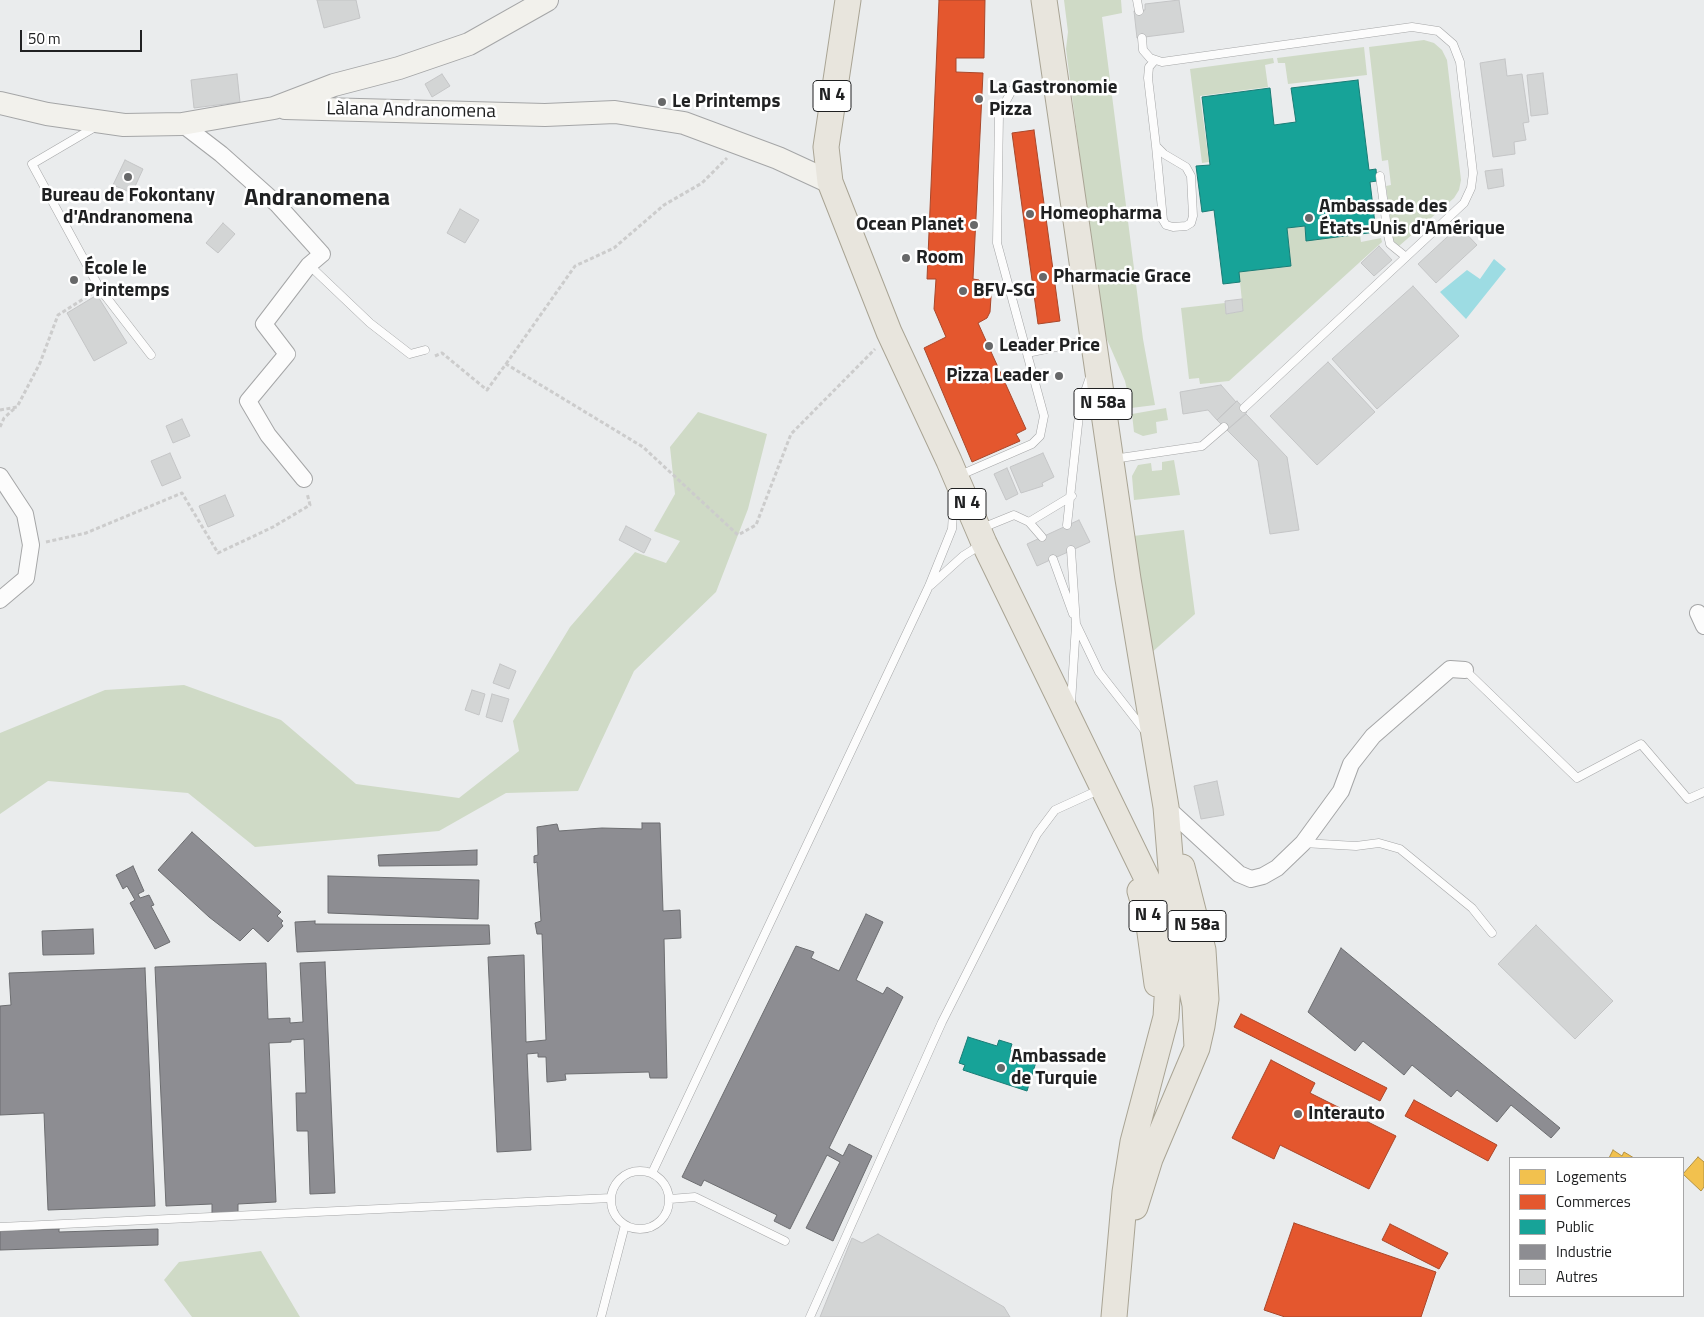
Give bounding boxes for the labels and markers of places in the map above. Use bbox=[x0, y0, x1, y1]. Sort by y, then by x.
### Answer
place label: La Gastronomie Pizza bbox=[989, 77, 1117, 121]
place label: Le Printemps bbox=[672, 91, 780, 113]
marker: La Gastronomie Pizza bbox=[973, 93, 985, 105]
marker: Le Printemps bbox=[656, 96, 668, 108]
marker: Bureau de Fokontany d'Andranomena bbox=[122, 171, 134, 183]
place label: Bureau de Fokontany d'Andranomena bbox=[41, 185, 215, 229]
place label: Ambassade des États-Unis d'Amérique bbox=[1319, 196, 1505, 240]
place label: Homeopharma bbox=[1040, 203, 1162, 225]
marker: Homeopharma bbox=[1024, 208, 1036, 220]
marker: Ambassade des États-Unis d'Amérique bbox=[1303, 212, 1315, 224]
place label: Ocean Planet bbox=[856, 214, 964, 236]
marker: Ocean Planet bbox=[968, 219, 980, 231]
place label: Room bbox=[916, 247, 964, 269]
marker: Room bbox=[900, 252, 912, 264]
place label: École le Printemps bbox=[84, 258, 170, 302]
place label: Pharmacie Grace bbox=[1053, 266, 1191, 288]
marker: Pharmacie Grace bbox=[1037, 271, 1049, 283]
marker: École le Printemps bbox=[68, 274, 80, 286]
place label: BFV-SG bbox=[973, 280, 1035, 302]
marker: BFV-SG bbox=[957, 285, 969, 297]
place label: Leader Price bbox=[999, 335, 1100, 357]
marker: Leader Price bbox=[983, 340, 995, 352]
place label: Pizza Leader bbox=[946, 365, 1049, 387]
marker: Pizza Leader bbox=[1053, 370, 1065, 382]
place label: Ambassade de Turquie bbox=[1011, 1046, 1106, 1090]
marker: Ambassade de Turquie bbox=[995, 1062, 1007, 1074]
place label: Interauto bbox=[1308, 1103, 1385, 1125]
marker: Interauto bbox=[1292, 1108, 1304, 1120]

